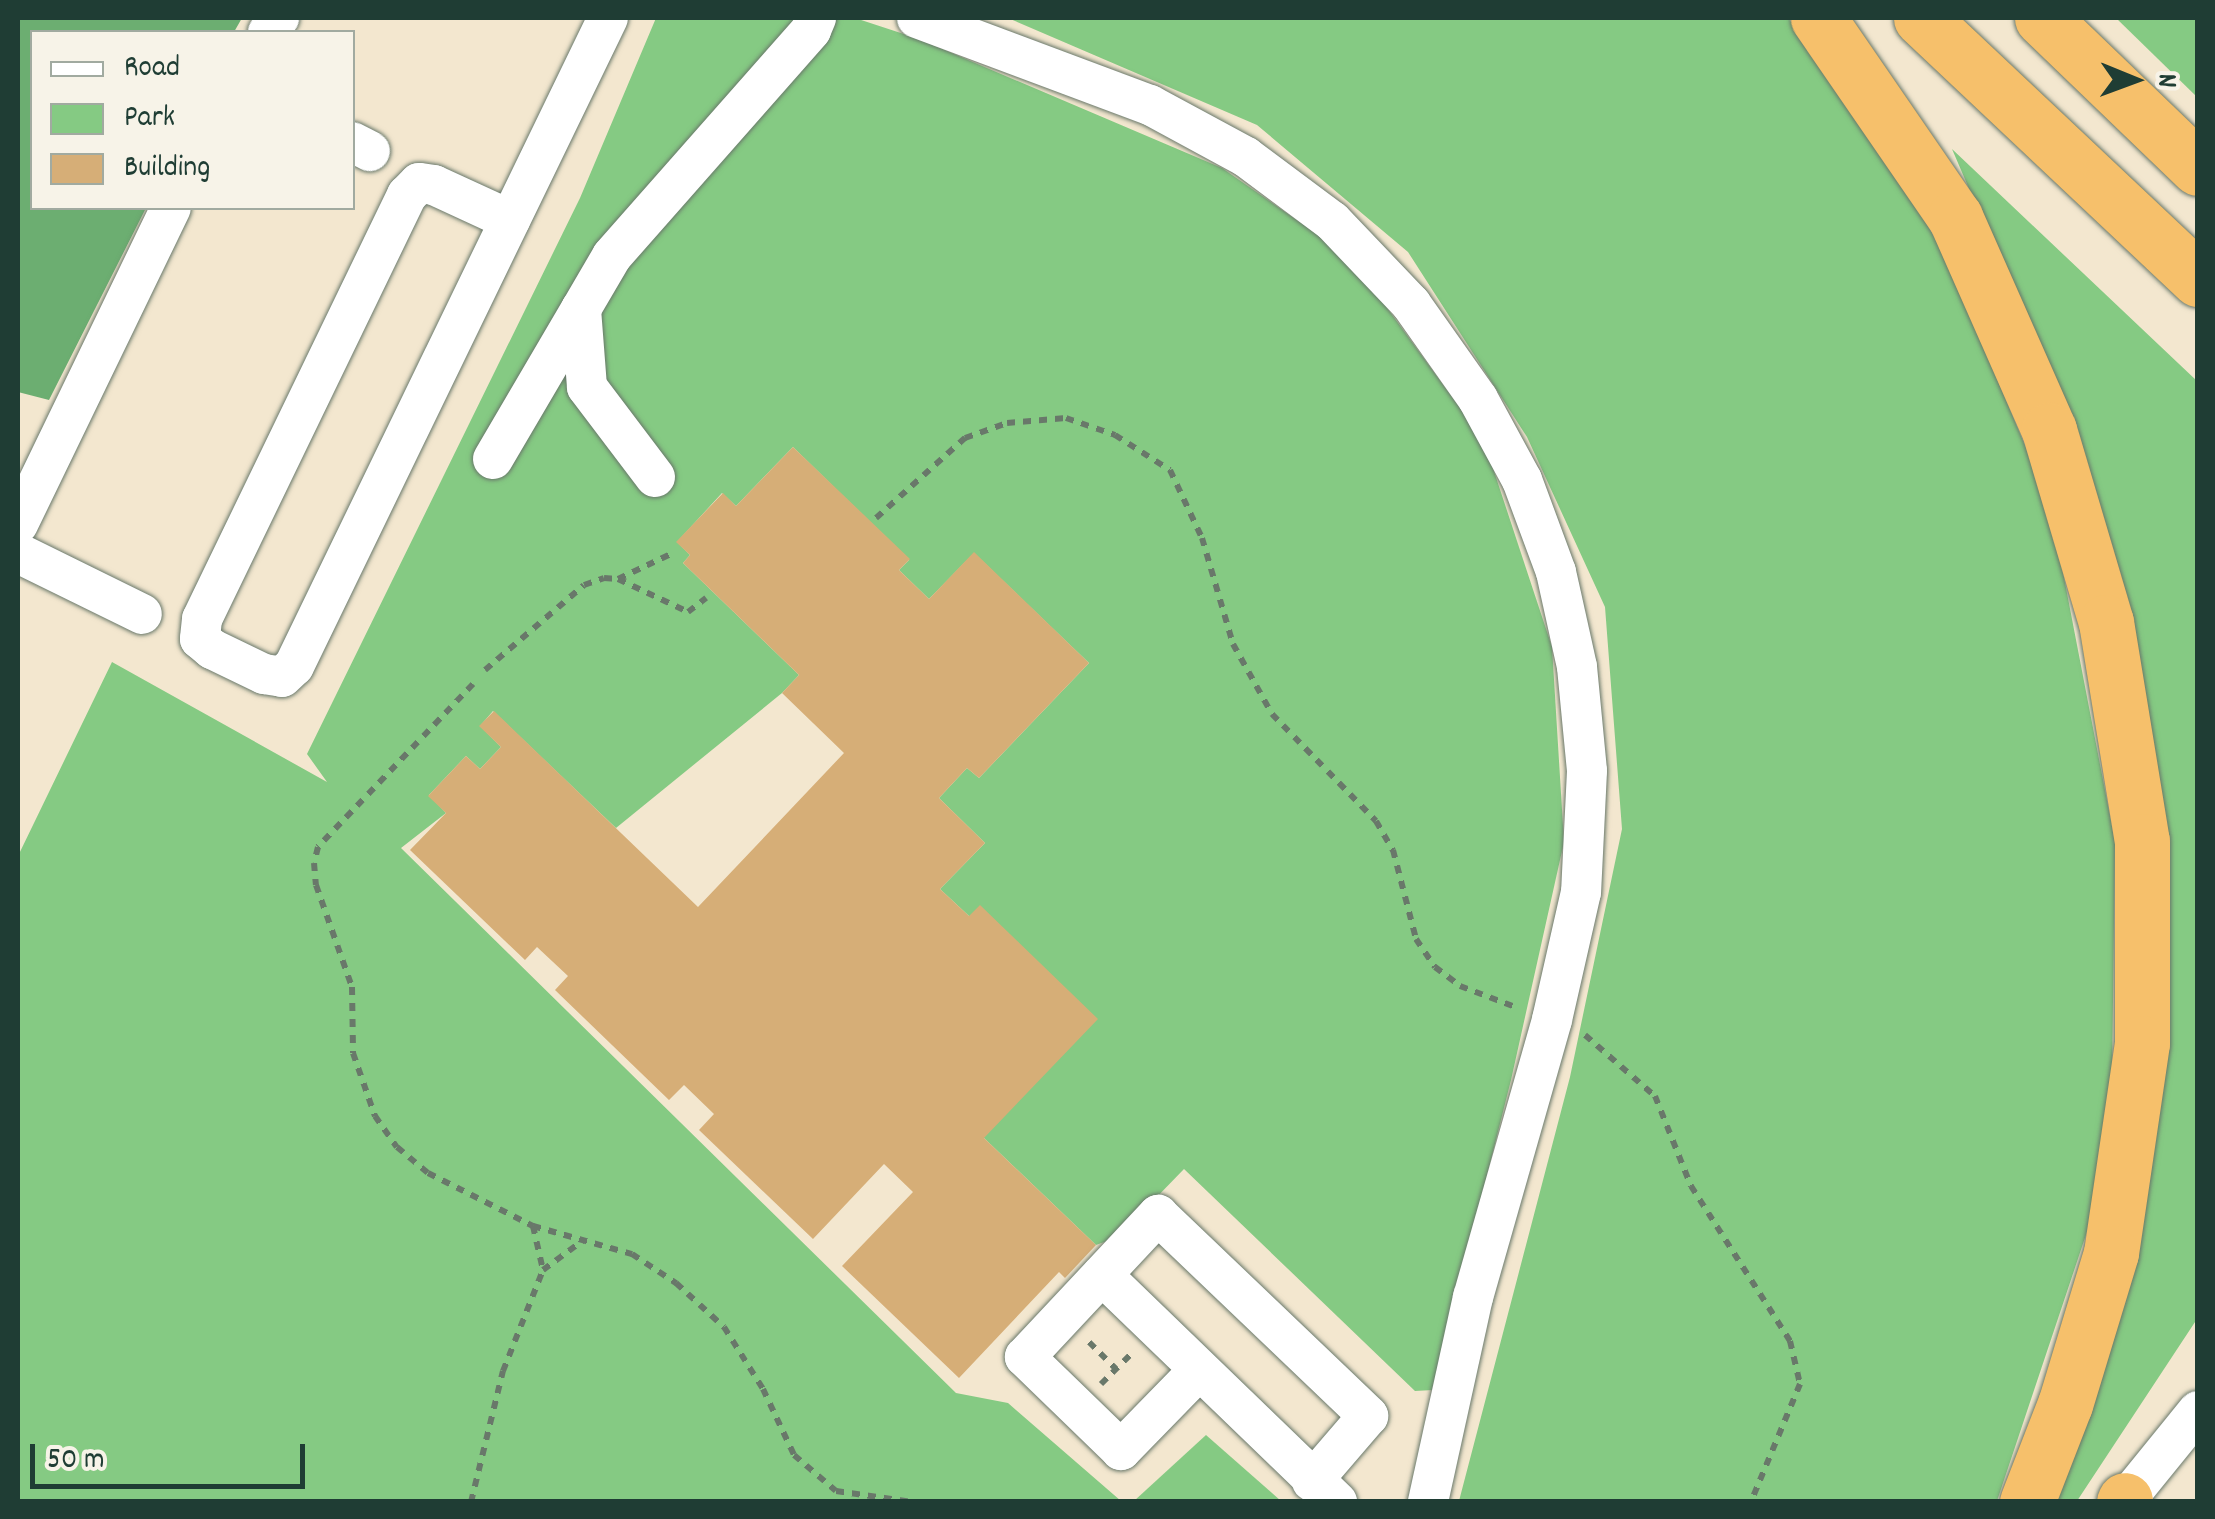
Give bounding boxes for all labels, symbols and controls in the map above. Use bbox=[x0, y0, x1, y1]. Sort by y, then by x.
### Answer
legend bbox=[30, 30, 355, 210]
north arrow bbox=[2085, 30, 2185, 130]
text: Road bbox=[124, 48, 180, 91]
text: N bbox=[2145, 73, 2185, 88]
text: Park bbox=[124, 98, 175, 141]
text: Building bbox=[124, 148, 210, 191]
scale bar bbox=[35, 1424, 310, 1486]
text: 50 m bbox=[47, 1440, 105, 1483]

